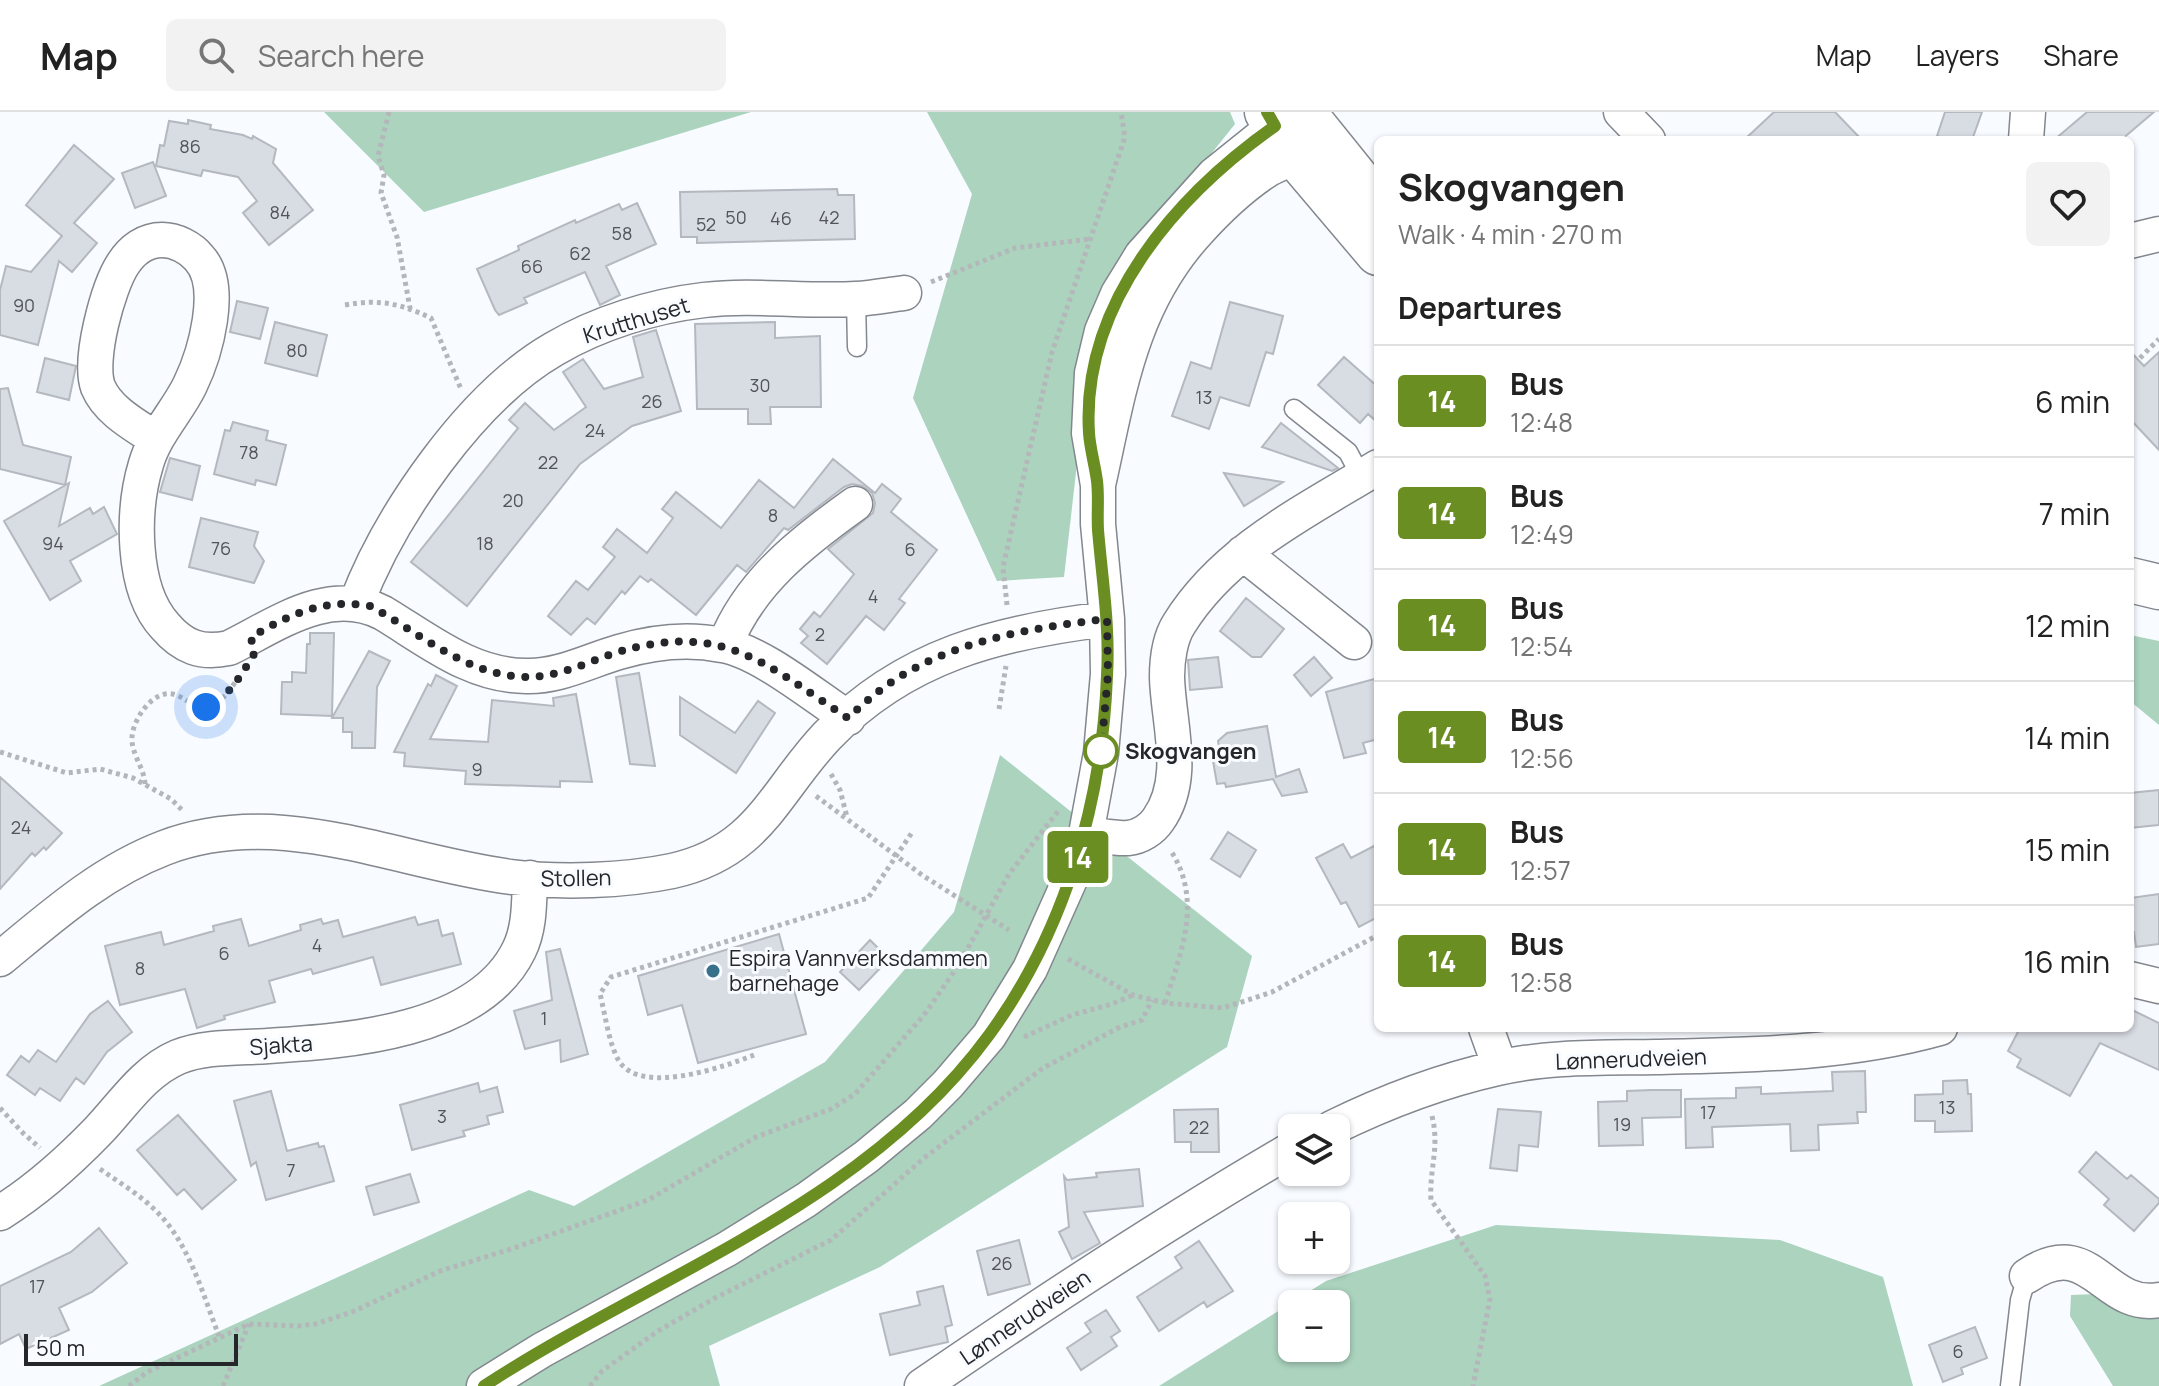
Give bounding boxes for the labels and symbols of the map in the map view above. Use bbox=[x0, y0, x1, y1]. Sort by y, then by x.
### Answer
house number: 86 bbox=[179, 134, 201, 158]
house number: 84 bbox=[269, 200, 291, 224]
house number: 50 bbox=[725, 205, 747, 229]
house number: 42 bbox=[819, 205, 839, 229]
house number: 46 bbox=[770, 206, 792, 230]
house number: 52 bbox=[696, 212, 716, 236]
house number: 58 bbox=[612, 221, 632, 245]
house number: 62 bbox=[569, 241, 591, 265]
house number: 66 bbox=[521, 254, 543, 278]
street label: Krutthuset bbox=[579, 290, 693, 350]
house number: 90 bbox=[13, 293, 35, 317]
house number: 80 bbox=[286, 338, 308, 362]
house number: 30 bbox=[750, 373, 770, 397]
house number: 13 bbox=[1196, 385, 1212, 409]
house number: 26 bbox=[641, 389, 663, 413]
house number: 24 bbox=[585, 418, 605, 442]
house number: 78 bbox=[239, 440, 259, 464]
house number: 22 bbox=[538, 450, 558, 474]
house number: 20 bbox=[502, 488, 524, 512]
house number: 8 bbox=[768, 503, 778, 527]
house number: 94 bbox=[42, 531, 64, 555]
house number: 18 bbox=[476, 531, 494, 555]
house number: 76 bbox=[211, 536, 231, 560]
house number: 6 bbox=[904, 537, 916, 561]
house number: 4 bbox=[868, 584, 878, 608]
house number: 2 bbox=[815, 622, 825, 646]
your location bbox=[186, 687, 226, 727]
marker: Skogvangen bbox=[1084, 734, 1118, 768]
place label: Skogvangen bbox=[1125, 736, 1256, 766]
house number: 9 bbox=[471, 757, 483, 781]
house number: 24 bbox=[11, 815, 31, 839]
line badge: 14 bbox=[1042, 831, 1114, 883]
street label: Stollen bbox=[540, 862, 612, 894]
house number: 4 bbox=[312, 933, 322, 957]
house number: 6 bbox=[218, 941, 230, 965]
place label: Espira Vannverksdammen barnehage bbox=[729, 943, 988, 998]
house number: 8 bbox=[135, 956, 145, 980]
marker: Espira Vannverksdammen barnehage bbox=[704, 962, 722, 980]
house number: 1 bbox=[540, 1006, 548, 1030]
street label: Sjakta bbox=[248, 1028, 314, 1062]
street label: Lønnerudveien bbox=[1555, 1041, 1707, 1077]
house number: 13 bbox=[1939, 1095, 1955, 1119]
house number: 17 bbox=[1700, 1100, 1716, 1124]
house number: 3 bbox=[437, 1104, 447, 1128]
house number: 19 bbox=[1613, 1112, 1631, 1136]
house number: 22 bbox=[1189, 1115, 1209, 1139]
house number: 7 bbox=[286, 1158, 296, 1182]
house number: 26 bbox=[991, 1251, 1013, 1275]
street label: Lønnerudveien bbox=[954, 1262, 1096, 1372]
house number: 17 bbox=[29, 1274, 45, 1298]
scale bar bbox=[24, 1330, 238, 1366]
house number: 6 bbox=[1952, 1339, 1964, 1363]

